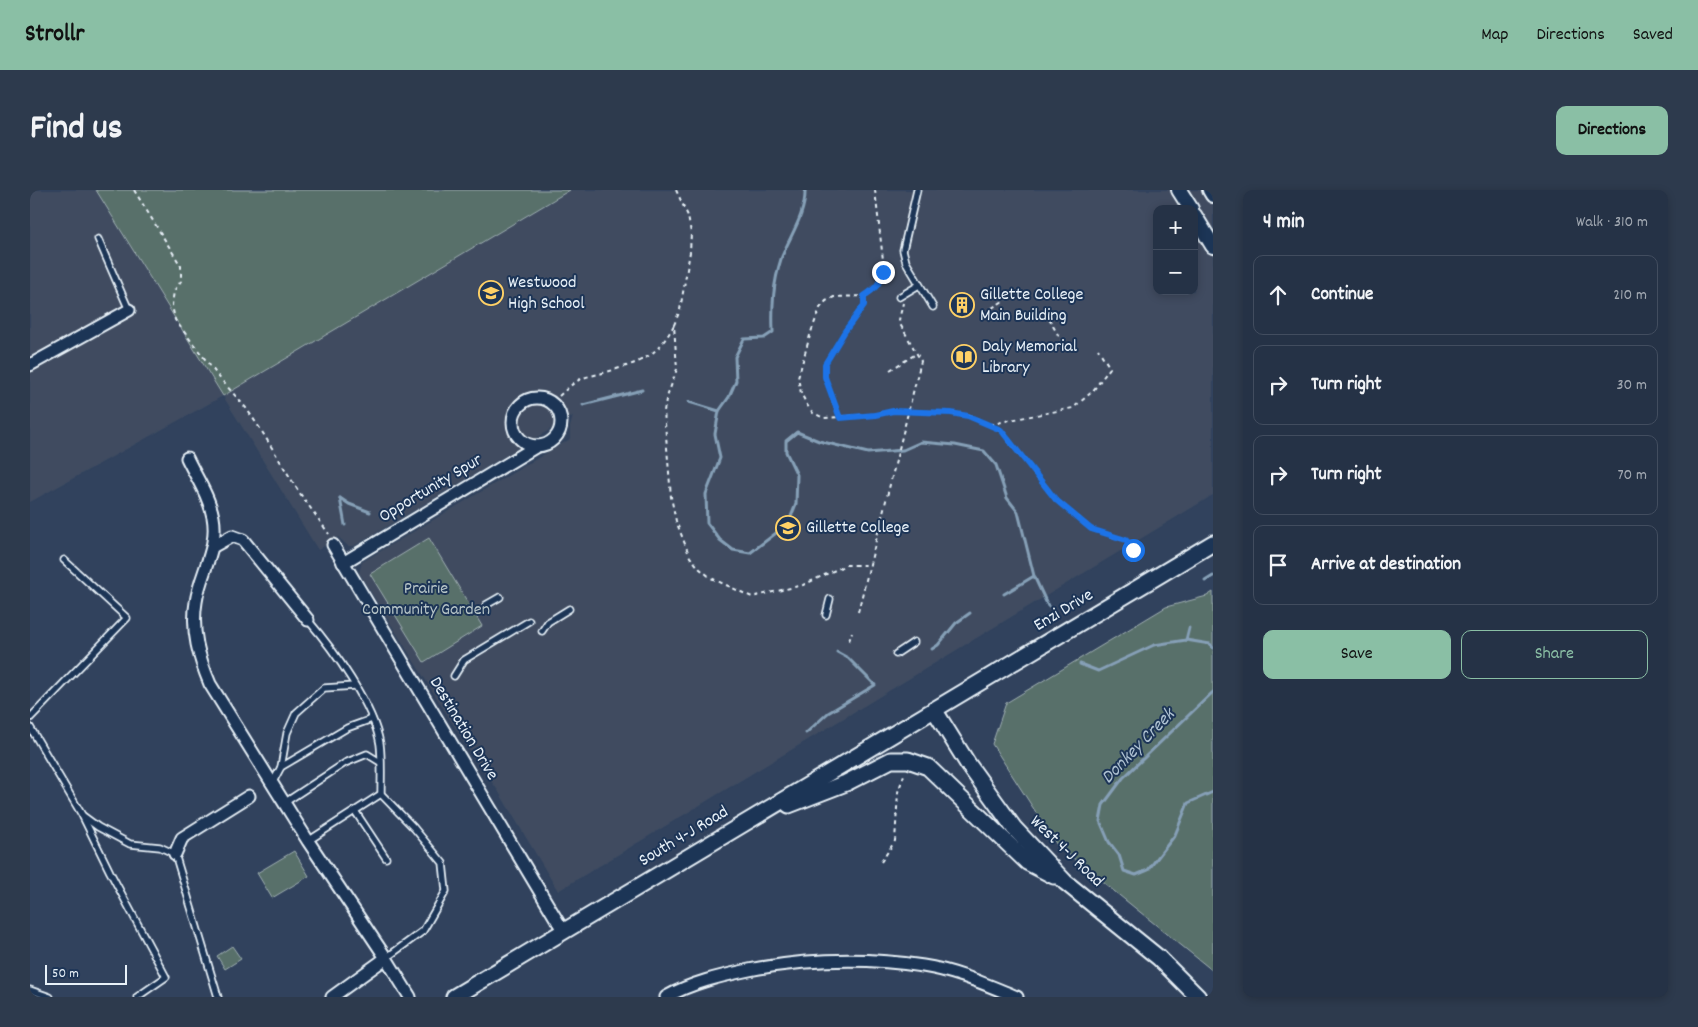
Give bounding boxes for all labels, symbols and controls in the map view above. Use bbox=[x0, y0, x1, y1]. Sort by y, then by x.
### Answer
text: Strollr bbox=[25, 18, 84, 52]
text: Map bbox=[1481, 23, 1508, 48]
text: Directions bbox=[1536, 23, 1605, 48]
text: Saved bbox=[1633, 23, 1673, 48]
text: Find us bbox=[30, 105, 122, 155]
button: Directions bbox=[1556, 106, 1668, 155]
map controls bbox=[1153, 205, 1198, 295]
button: + bbox=[1153, 205, 1198, 250]
text: 4 min bbox=[1263, 208, 1305, 238]
text: Walk · 310 m bbox=[1576, 211, 1648, 234]
button: − bbox=[1153, 250, 1198, 295]
route end bbox=[872, 261, 895, 284]
place label: Westwood High School bbox=[508, 271, 585, 317]
school or university icon: Westwood High School bbox=[478, 280, 504, 306]
icon: ahead bbox=[1264, 281, 1292, 309]
text: Continue bbox=[1311, 282, 1373, 309]
place label: Gillette College Main Building bbox=[980, 283, 1083, 329]
text: 210 m bbox=[1613, 284, 1647, 307]
building icon: Gillette College Main Building bbox=[949, 292, 975, 318]
place label: Daly Memorial Library bbox=[982, 335, 1078, 381]
library icon: Daly Memorial Library bbox=[951, 344, 977, 370]
icon: right bbox=[1264, 371, 1292, 399]
text: Turn right bbox=[1311, 372, 1382, 399]
text: 30 m bbox=[1617, 374, 1647, 397]
street label: Opportunity Spur bbox=[375, 448, 488, 530]
icon: right bbox=[1264, 461, 1292, 489]
text: Turn right bbox=[1311, 462, 1382, 489]
text: 70 m bbox=[1617, 464, 1647, 487]
school or university icon: Gillette College bbox=[775, 515, 801, 541]
place label: Gillette College bbox=[806, 516, 909, 541]
route start bbox=[1122, 539, 1145, 562]
icon: arrive bbox=[1264, 551, 1292, 579]
text: Arrive at destination bbox=[1311, 552, 1461, 579]
park label: Prairie Community Garden bbox=[362, 577, 490, 623]
street label: Enzi Drive bbox=[1030, 583, 1099, 639]
button: Save bbox=[1263, 630, 1451, 679]
button: Share bbox=[1461, 630, 1648, 679]
street label: Destination Drive bbox=[422, 673, 504, 785]
water label: Donkey Creek bbox=[1096, 701, 1184, 791]
street label: South 4-J Road bbox=[634, 800, 734, 874]
street label: West 4-J Road bbox=[1023, 810, 1109, 894]
scale bar bbox=[45, 962, 128, 985]
text: 50 m bbox=[52, 964, 79, 984]

